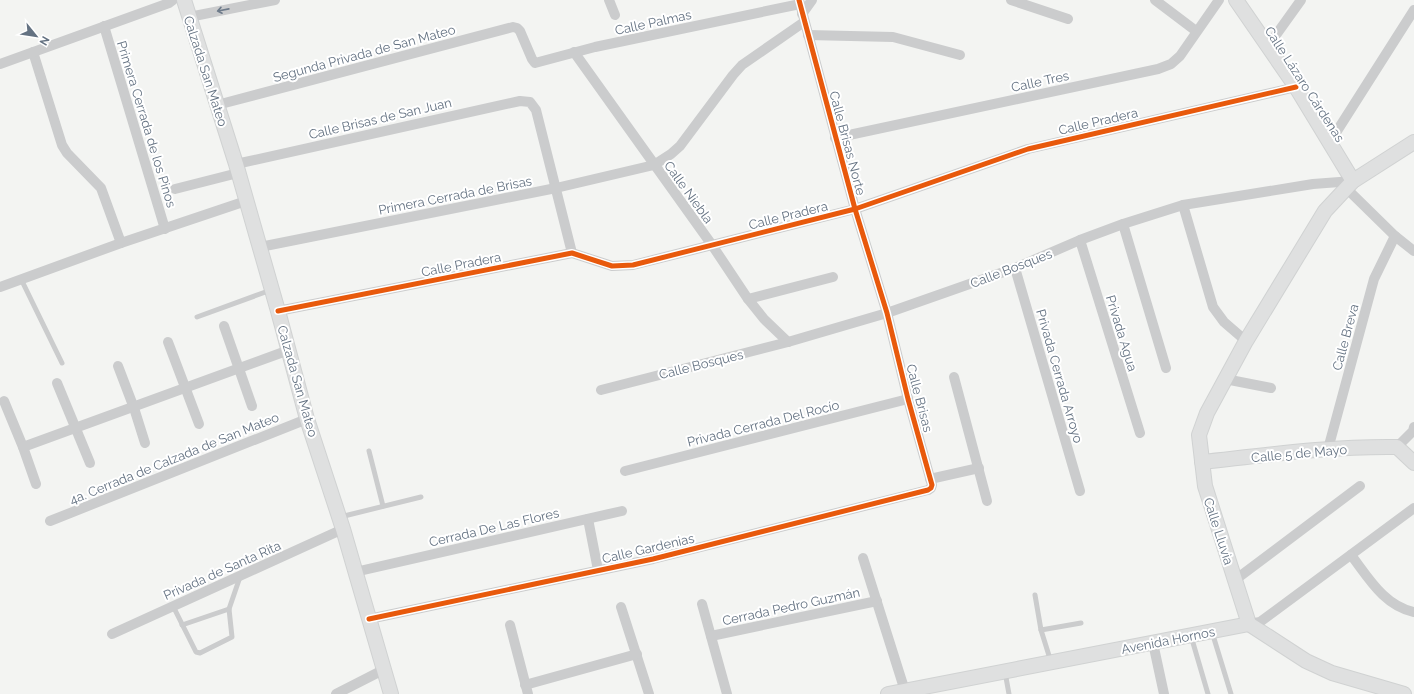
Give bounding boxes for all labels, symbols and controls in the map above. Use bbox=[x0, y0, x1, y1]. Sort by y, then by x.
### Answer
one-way arrow bbox=[217, 7, 230, 15]
street label: Calle Palmas bbox=[613, 7, 693, 38]
street label: Calzada San Mateo bbox=[181, 14, 231, 129]
north arrow bbox=[16, 16, 56, 56]
street label: Segunda Privada de San Mateo bbox=[271, 22, 457, 85]
street label: Calle Lázaro Cárdenas bbox=[1262, 24, 1348, 145]
text: N bbox=[36, 34, 52, 48]
street label: Primera Cerrada de los Pinos bbox=[114, 39, 179, 209]
street label: Calle Tres bbox=[1010, 68, 1070, 95]
street label: Calle Brisas Norte bbox=[826, 89, 869, 197]
street label: Calle Brisas de San Juan bbox=[307, 95, 453, 142]
street label: Calle Pradera bbox=[1057, 105, 1139, 138]
street label: Calle Niebla bbox=[661, 158, 716, 226]
street label: Primera Cerrada de Brisas bbox=[377, 173, 533, 218]
street label: Calle Pradera bbox=[747, 198, 829, 233]
street label: Calle Bosques bbox=[968, 246, 1054, 291]
street label: Calle Pradera bbox=[420, 249, 502, 280]
street label: Privada Agua bbox=[1103, 293, 1140, 373]
street label: Calle Breva bbox=[1329, 302, 1362, 372]
street label: Privada Cerrada Arroyo bbox=[1033, 308, 1086, 445]
street label: Calzada San Mateo bbox=[274, 324, 321, 439]
street label: Calle Bosques bbox=[657, 347, 745, 382]
street label: Calle Brisas bbox=[903, 363, 936, 434]
street label: Privada Cerrada Del Rocío bbox=[686, 397, 841, 450]
street label: 4a. Cerrada de Calzada de San Mateo bbox=[67, 409, 281, 507]
street label: Calle 5 de Mayo bbox=[1250, 442, 1348, 465]
street label: Calle Lluvia bbox=[1201, 496, 1236, 567]
street label: Cerrada De Las Flores bbox=[428, 505, 561, 550]
street label: Calle Gardenias bbox=[600, 531, 696, 566]
street label: Privada de Santa Rita bbox=[161, 538, 283, 603]
street label: Cerrada Pedro Guzmán bbox=[721, 585, 861, 628]
street label: Avenida Hornos bbox=[1120, 624, 1216, 657]

